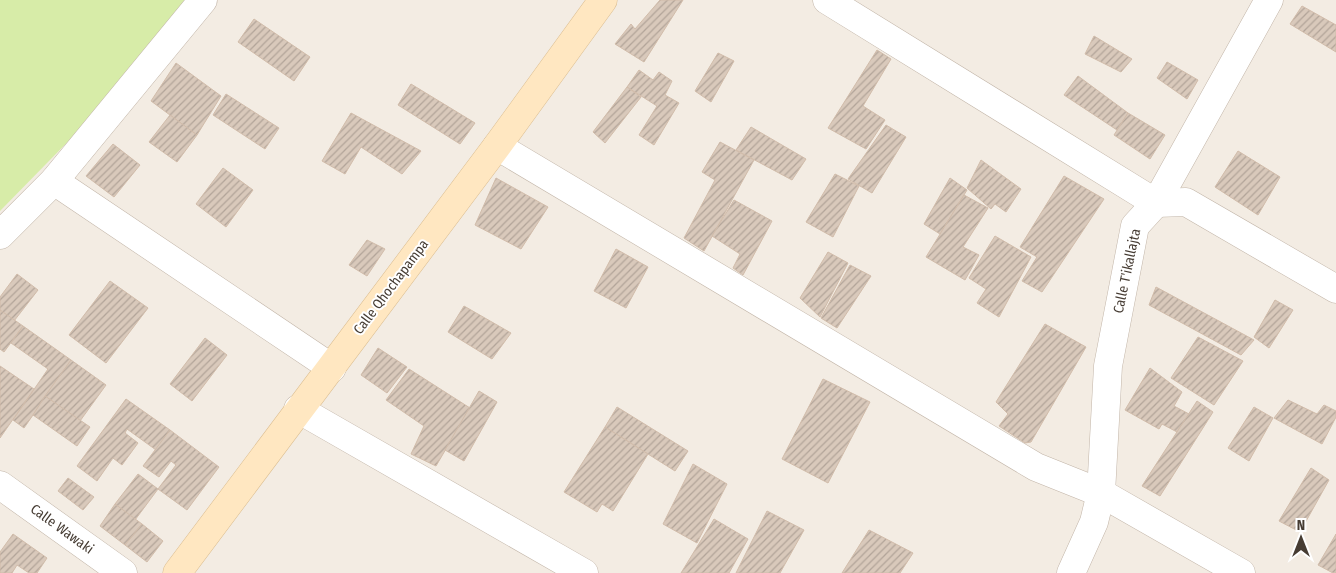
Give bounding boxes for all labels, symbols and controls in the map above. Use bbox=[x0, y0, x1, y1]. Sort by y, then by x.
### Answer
street label: Calle T'ikallajta bbox=[1110, 227, 1144, 315]
street label: Calle Qhochapampa bbox=[350, 236, 432, 338]
street label: Calle Wawaki bbox=[27, 500, 97, 558]
north arrow bbox=[1276, 513, 1326, 563]
text: N bbox=[1297, 517, 1305, 534]

